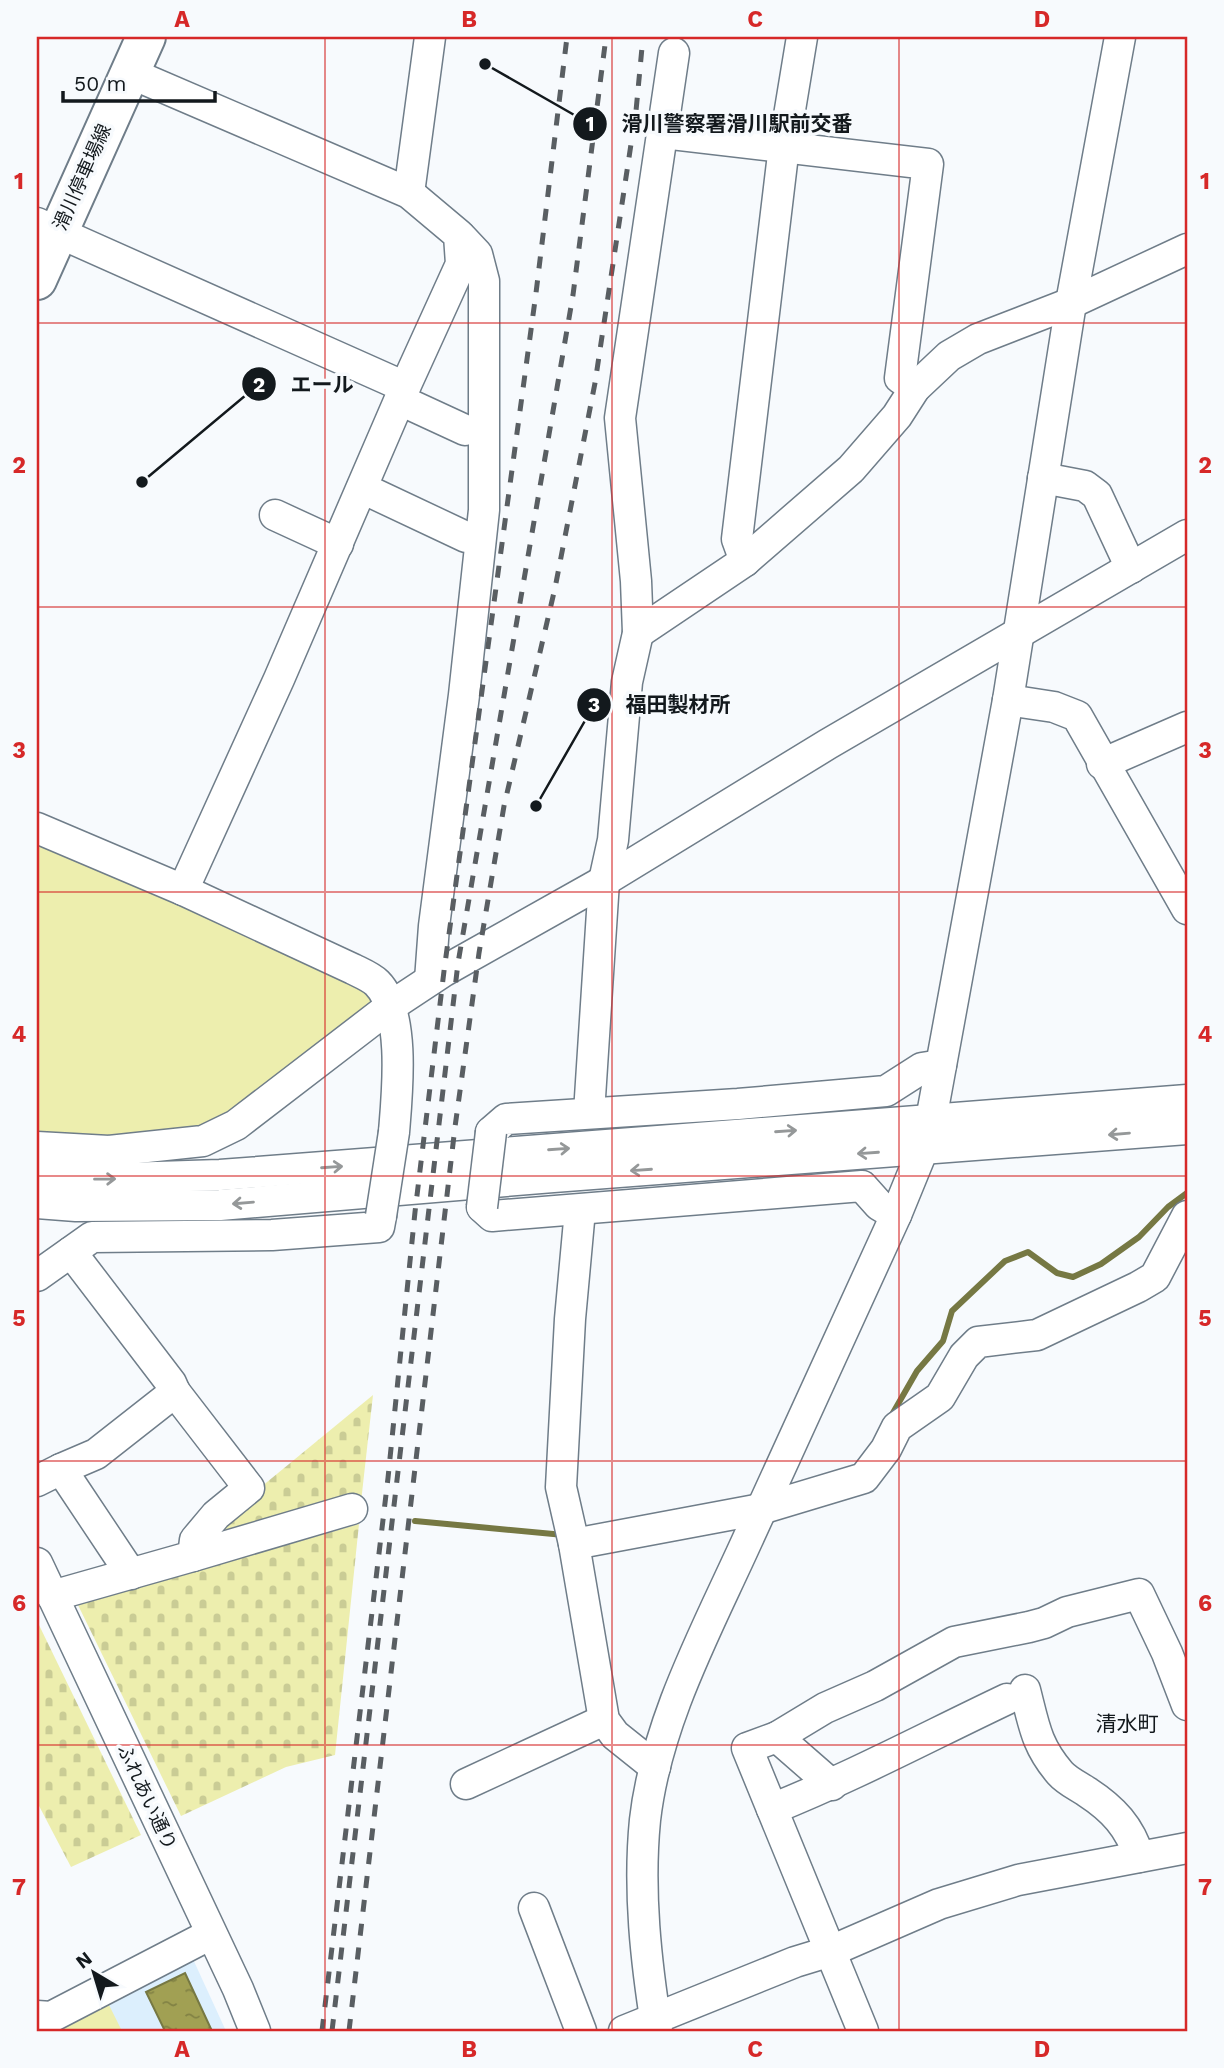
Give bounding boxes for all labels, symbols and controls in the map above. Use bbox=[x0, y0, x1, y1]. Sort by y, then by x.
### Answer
text: A bbox=[174, 6, 190, 33]
text: B bbox=[461, 6, 477, 33]
text: C bbox=[747, 6, 763, 33]
text: D bbox=[1034, 6, 1050, 33]
scale bar bbox=[63, 60, 215, 104]
text: 50 m bbox=[74, 71, 126, 96]
callout: 滑川警察署滑川駅前交番 bbox=[573, 103, 867, 145]
text: 1 bbox=[585, 111, 595, 136]
text: 滑川警察署滑川駅前交番 bbox=[622, 111, 853, 136]
street label: 滑川停車場線 bbox=[48, 120, 116, 234]
text: 1 bbox=[14, 168, 24, 195]
text: 1 bbox=[1200, 168, 1210, 195]
callout: エール bbox=[241, 363, 367, 405]
text: 2 bbox=[253, 372, 265, 397]
text: エール bbox=[291, 372, 354, 397]
text: 2 bbox=[12, 452, 26, 479]
text: 2 bbox=[1198, 452, 1212, 479]
callout: 福田製材所 bbox=[576, 684, 744, 726]
text: 3 bbox=[588, 692, 600, 717]
text: 福田製材所 bbox=[626, 692, 731, 717]
text: 3 bbox=[12, 737, 26, 764]
text: 3 bbox=[1198, 737, 1212, 764]
text: 4 bbox=[12, 1021, 27, 1048]
text: 4 bbox=[1198, 1021, 1213, 1048]
one-way arrow bbox=[774, 1124, 796, 1137]
one-way arrow bbox=[1108, 1128, 1131, 1141]
one-way arrow bbox=[547, 1142, 570, 1155]
one-way arrow bbox=[857, 1147, 880, 1160]
one-way arrow bbox=[320, 1160, 343, 1173]
one-way arrow bbox=[630, 1164, 653, 1177]
one-way arrow bbox=[93, 1172, 116, 1186]
one-way arrow bbox=[233, 1197, 255, 1210]
text: 5 bbox=[12, 1305, 26, 1332]
text: 5 bbox=[1198, 1305, 1212, 1332]
text: 6 bbox=[12, 1590, 26, 1617]
text: 6 bbox=[1198, 1590, 1212, 1617]
district label: 清水町 bbox=[1096, 1711, 1159, 1736]
street label: ふれあい通り bbox=[112, 1740, 182, 1854]
text: 7 bbox=[12, 1874, 26, 1901]
text: 7 bbox=[1198, 1874, 1212, 1901]
north arrow bbox=[60, 1938, 130, 2008]
text: N bbox=[71, 1947, 96, 1973]
text: A bbox=[174, 2036, 190, 2063]
text: B bbox=[461, 2036, 477, 2063]
text: C bbox=[747, 2036, 763, 2063]
text: D bbox=[1034, 2036, 1050, 2063]

